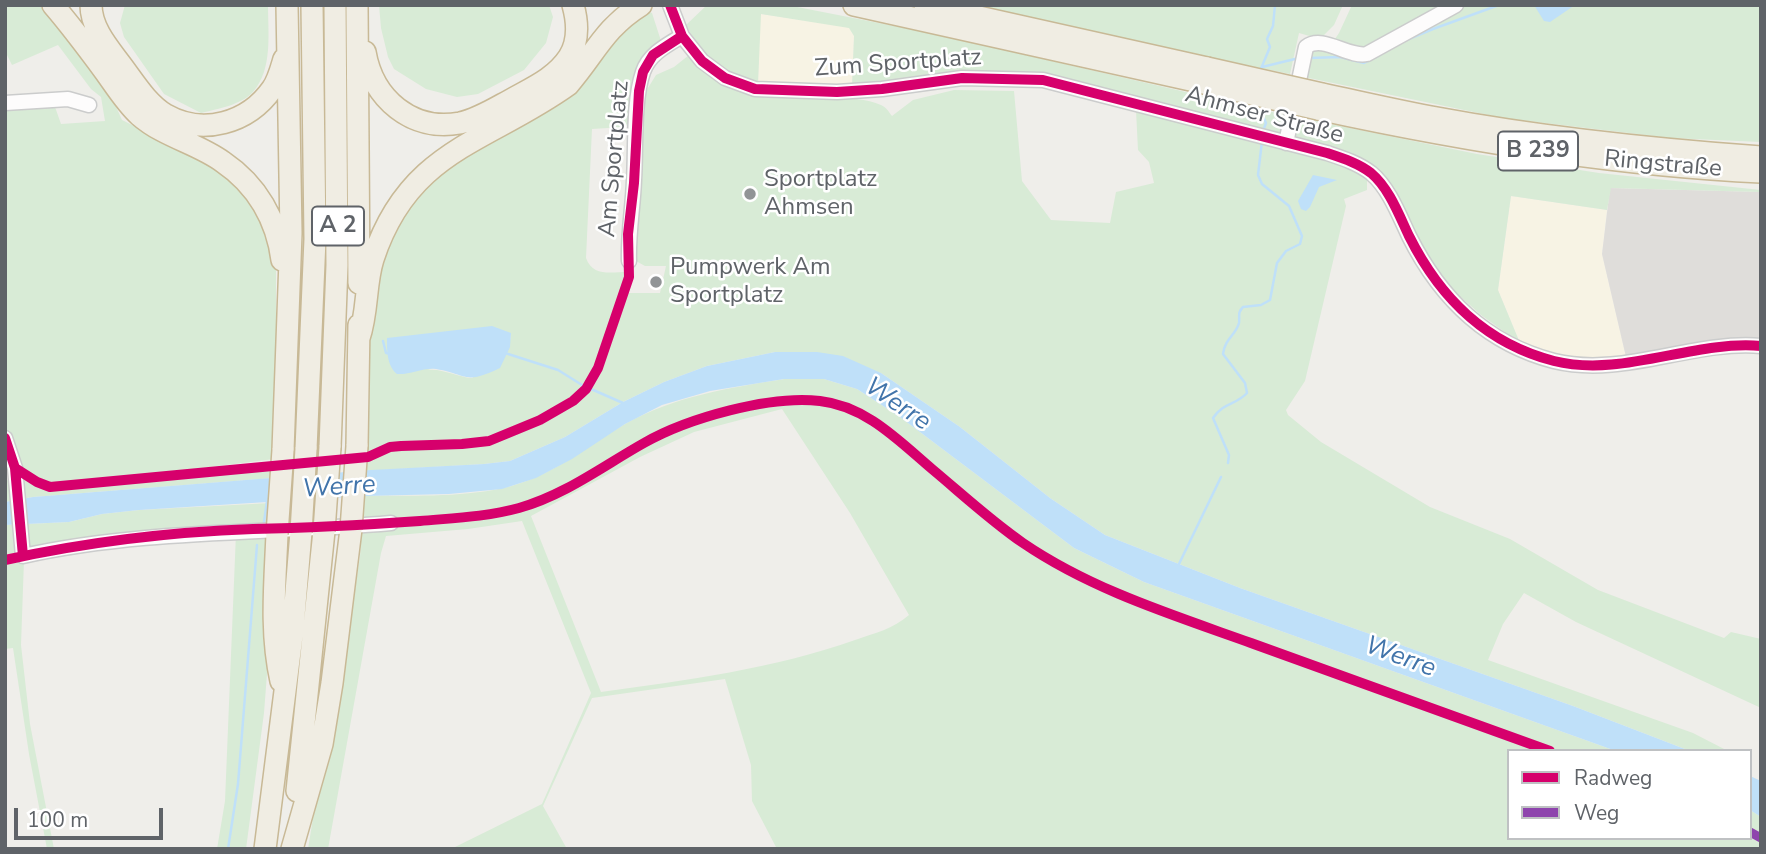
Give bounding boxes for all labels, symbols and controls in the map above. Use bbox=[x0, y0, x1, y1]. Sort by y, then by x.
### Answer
street label: Zum Sportplatz bbox=[814, 44, 982, 84]
street label: Am Sportplatz bbox=[594, 79, 636, 239]
street label: Ahmser Straße bbox=[1182, 81, 1346, 151]
road number: B 239 bbox=[1498, 132, 1578, 170]
street label: Ringstraße bbox=[1603, 146, 1723, 184]
place label: Sportplatz Ahmsen bbox=[764, 166, 877, 222]
marker: Sportplatz Ahmsen bbox=[742, 186, 758, 202]
road number: A 2 bbox=[312, 206, 364, 246]
place label: Pumpwerk Am Sportplatz bbox=[670, 254, 830, 310]
marker: Pumpwerk Am Sportplatz bbox=[648, 274, 664, 290]
water label: Werre bbox=[858, 372, 936, 438]
water label: Werre bbox=[301, 470, 377, 506]
water label: Werre bbox=[1360, 631, 1440, 685]
legend bbox=[1507, 749, 1752, 840]
text: Radweg bbox=[1574, 764, 1652, 792]
scale bar bbox=[18, 794, 166, 838]
text: Weg bbox=[1574, 799, 1619, 827]
text: 100 m bbox=[27, 806, 88, 834]

